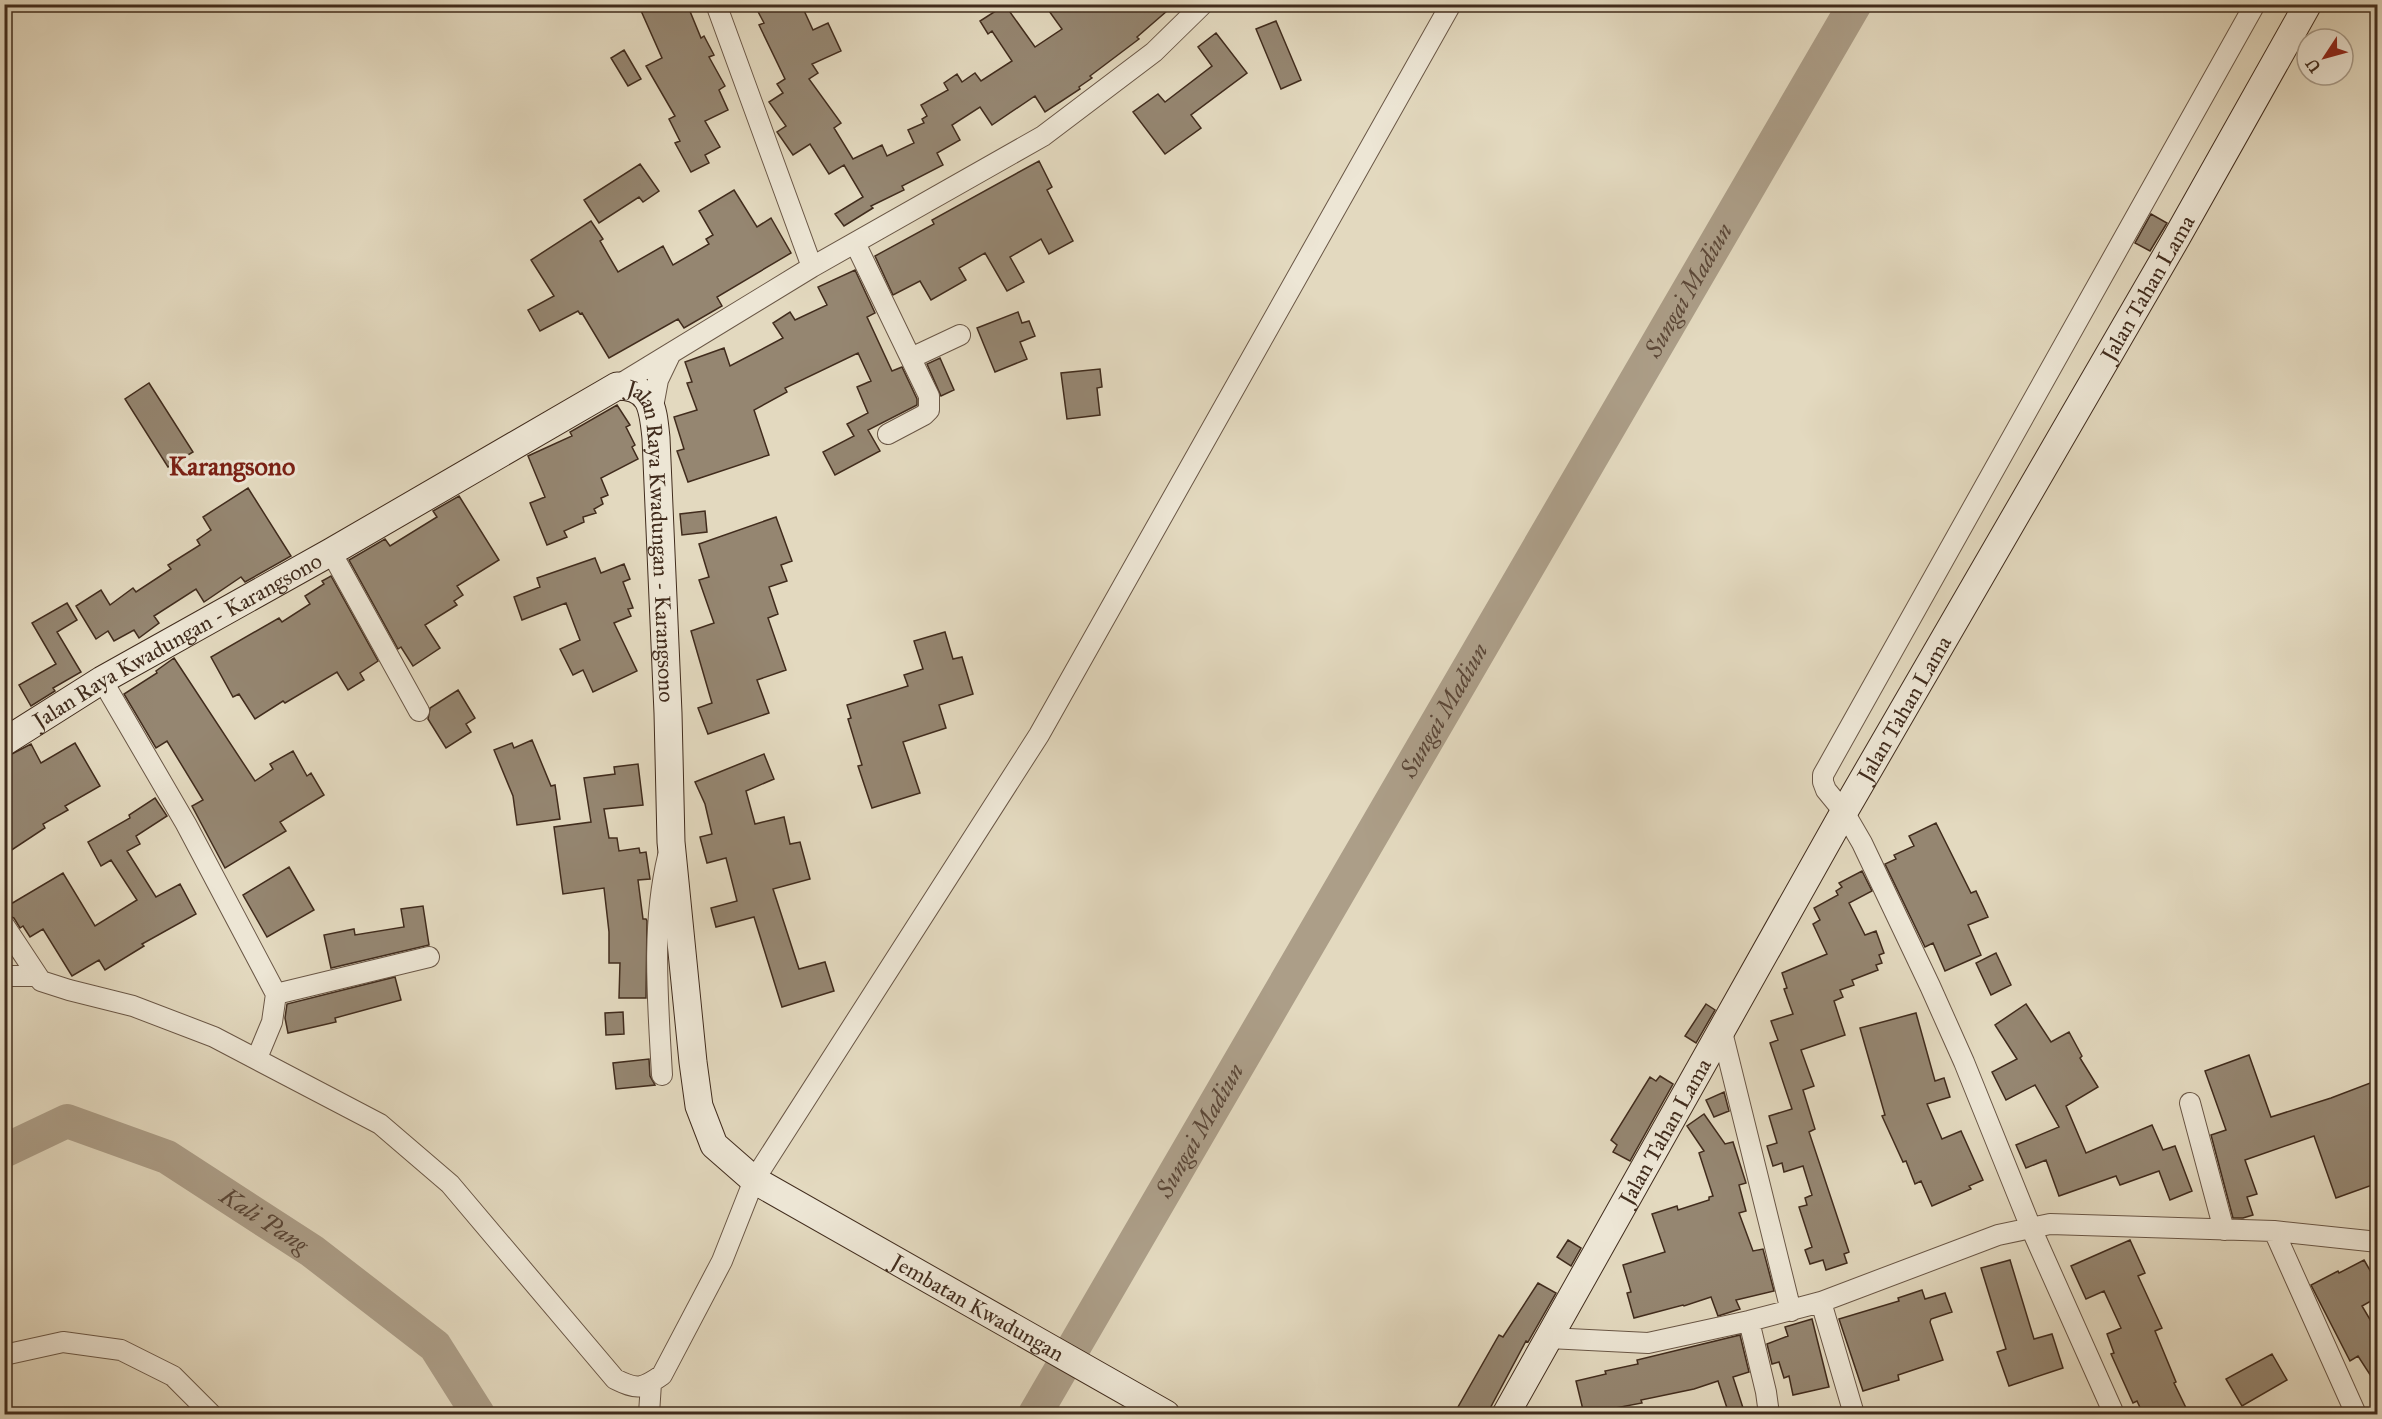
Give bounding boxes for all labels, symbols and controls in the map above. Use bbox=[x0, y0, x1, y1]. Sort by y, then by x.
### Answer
north arrow bbox=[2295, 27, 2355, 87]
text: U bbox=[2302, 55, 2325, 76]
street label: Jalan Tahan Lama bbox=[2094, 210, 2201, 368]
water label: Sungai Madiun bbox=[1637, 217, 1740, 364]
street label: Jalan Raya Kwadungan - Karangsono bbox=[622, 374, 681, 703]
district label: Karangsono bbox=[169, 450, 295, 483]
street label: Jalan Raya Kwadungan - Karangsono bbox=[26, 547, 326, 735]
street label: Jalan Tahan Lama bbox=[1851, 630, 1958, 788]
water label: Sungai Madiun bbox=[1393, 637, 1495, 784]
street label: Jalan Tahan Lama bbox=[1612, 1053, 1717, 1212]
water label: Sungai Madiun bbox=[1149, 1058, 1251, 1204]
water label: Kali Pang bbox=[214, 1180, 315, 1261]
street label: Jembatan Kwadungan bbox=[885, 1247, 1069, 1367]

